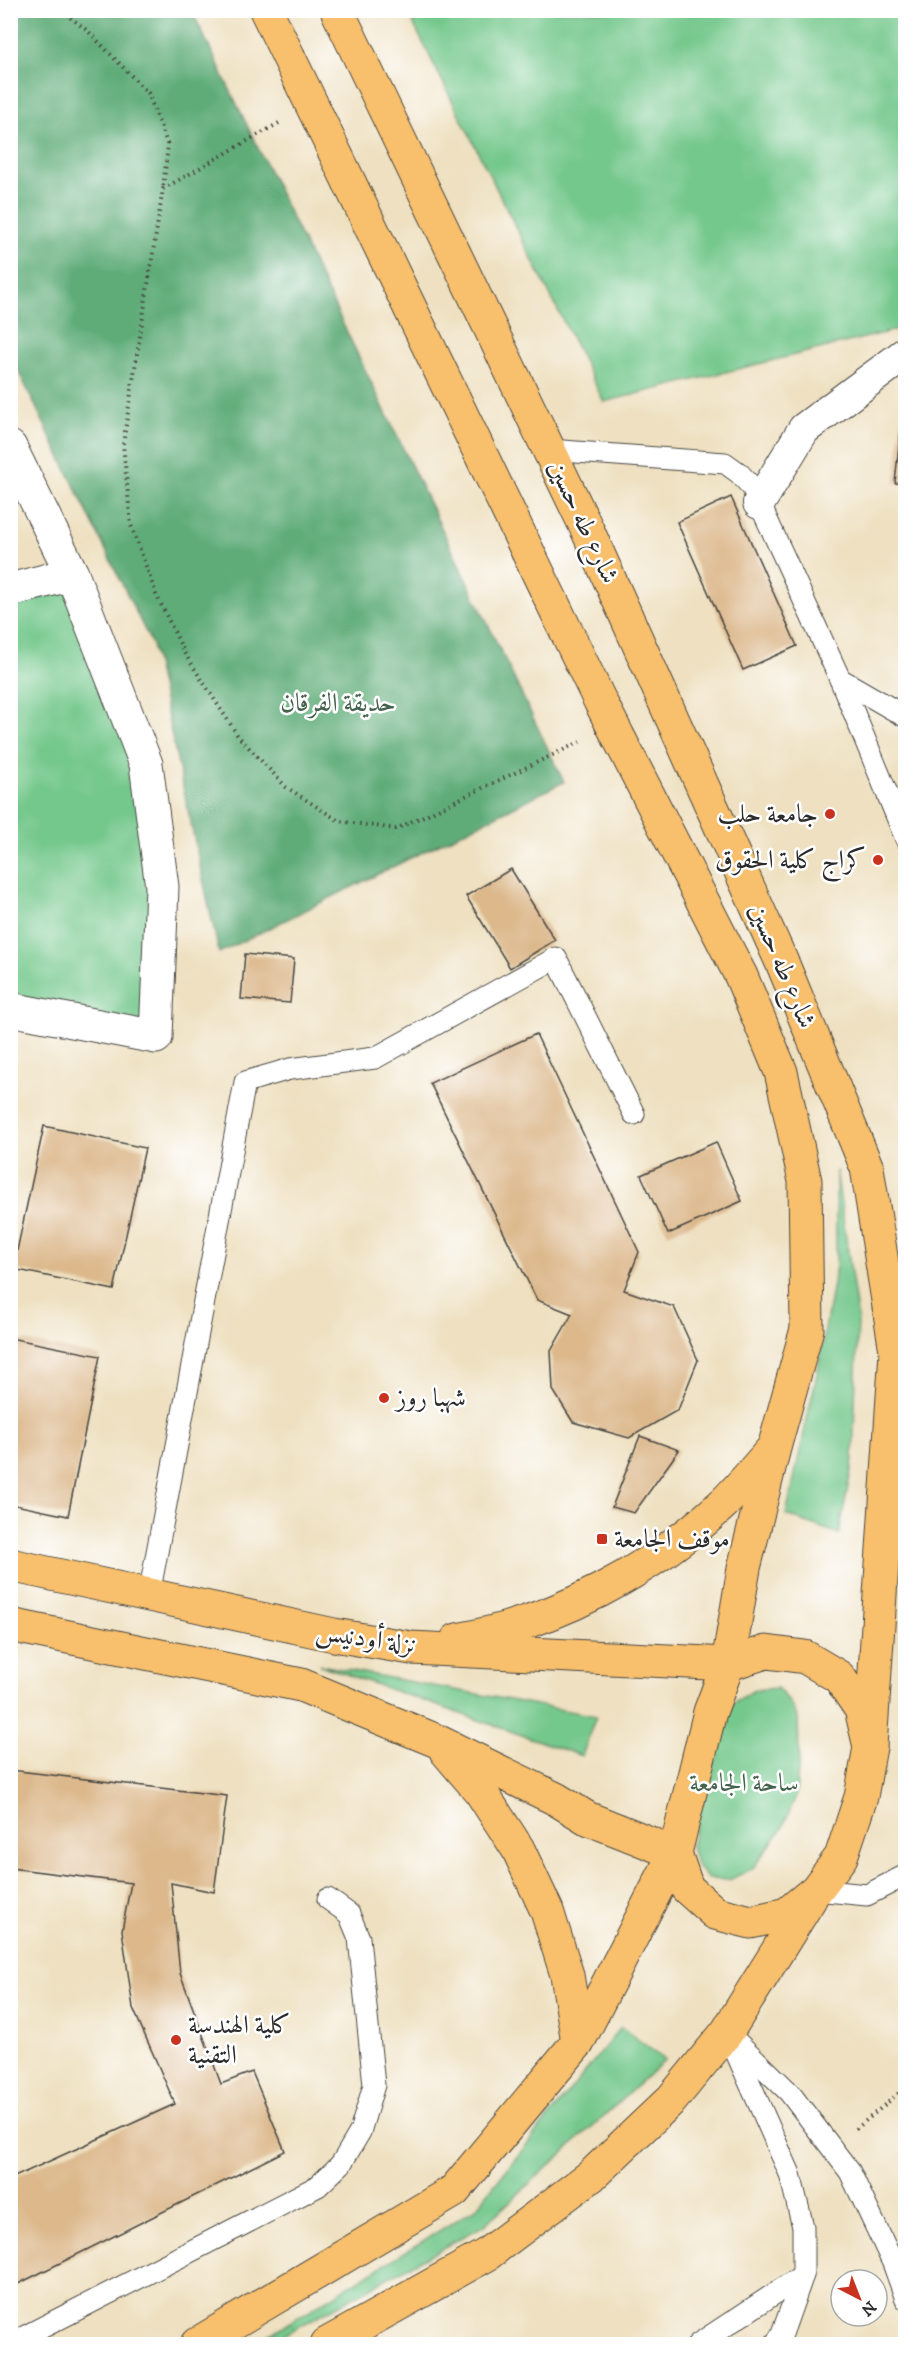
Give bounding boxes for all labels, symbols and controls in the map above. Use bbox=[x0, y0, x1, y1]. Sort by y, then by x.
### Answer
street label: شارع طه حسين bbox=[536, 455, 626, 591]
park label: حديقة الفرقان bbox=[280, 687, 396, 720]
place label: جامعة حلب bbox=[717, 798, 818, 831]
marker: جامعة حلب bbox=[823, 807, 837, 821]
place label: كراج كلية الحقوق bbox=[715, 844, 866, 883]
marker: كراج كلية الحقوق bbox=[871, 853, 885, 867]
street label: شارع طه حسين bbox=[737, 899, 823, 1035]
place label: شهبا روز bbox=[393, 1382, 466, 1415]
marker: شهبا روز bbox=[377, 1391, 391, 1405]
place label: موقف الجامعة bbox=[614, 1523, 730, 1556]
marker: موقف الجامعة bbox=[595, 1532, 609, 1546]
street label: نزلة أودنيس bbox=[314, 1613, 419, 1663]
park label: ساحة الجامعة bbox=[689, 1767, 799, 1800]
place label: كلية الهندسة التقنية bbox=[188, 2009, 291, 2072]
marker: كلية الهندسة التقنية bbox=[169, 2033, 183, 2047]
north arrow bbox=[829, 2268, 889, 2328]
text: N bbox=[857, 2297, 880, 2320]

